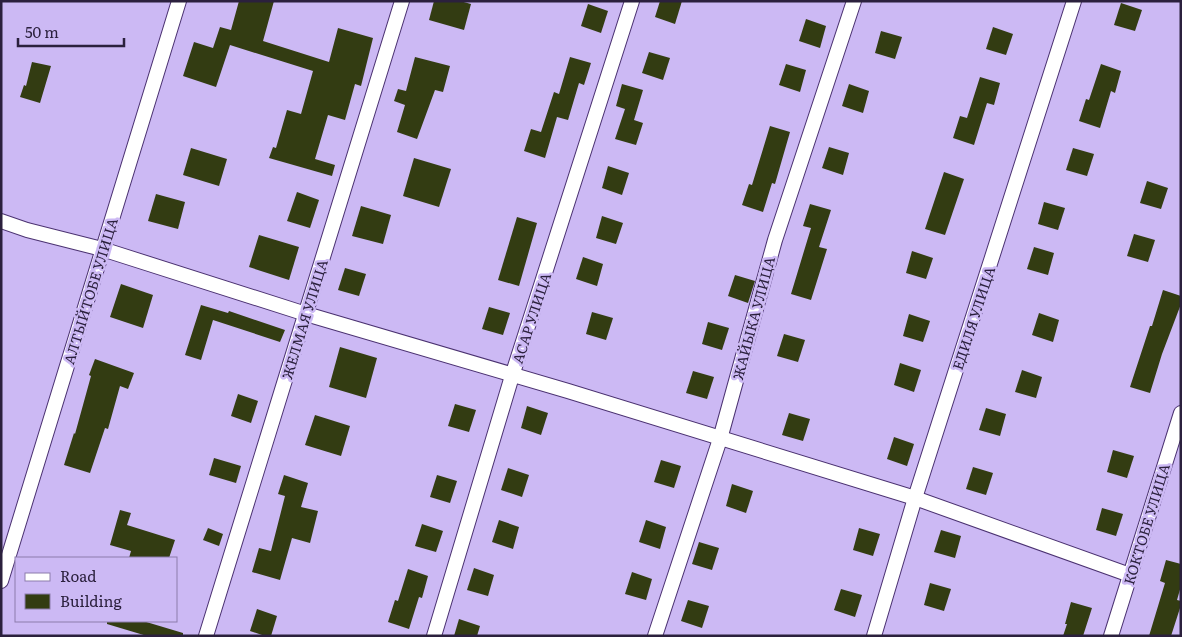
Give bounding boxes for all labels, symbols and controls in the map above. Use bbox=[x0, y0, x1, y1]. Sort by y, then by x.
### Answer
scale bar bbox=[18, 15, 124, 47]
text: 50 m bbox=[25, 20, 59, 43]
street label: АЛТЫЙТОБЕ УЛИЦА bbox=[58, 215, 122, 367]
street label: ЖАЙЫКА УЛИЦА bbox=[727, 254, 779, 382]
street label: ЖЕЛМАЯ УЛИЦА bbox=[276, 256, 332, 381]
street label: ЕДИЛЯ УЛИЦА bbox=[947, 263, 999, 372]
street label: АСАР УЛИЦА bbox=[507, 269, 555, 366]
street label: КОКТОБЕ УЛИЦА bbox=[1118, 460, 1174, 587]
legend bbox=[15, 557, 178, 622]
text: Road bbox=[60, 564, 96, 587]
text: Building bbox=[60, 589, 122, 612]

